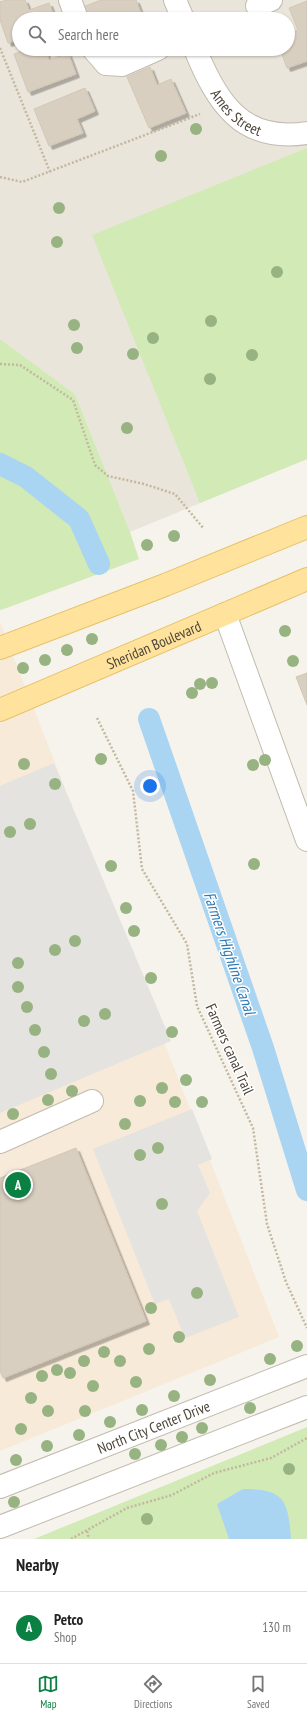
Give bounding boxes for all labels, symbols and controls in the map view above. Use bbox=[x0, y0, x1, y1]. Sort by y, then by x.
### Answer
search box bbox=[12, 12, 295, 56]
icon: search bbox=[26, 23, 48, 45]
text: Search here bbox=[58, 25, 119, 44]
street label: Ames Street bbox=[207, 85, 264, 139]
street label: Sheridan Boulevard bbox=[103, 616, 204, 673]
your location bbox=[140, 776, 160, 796]
water label: Farmers Highline Canal bbox=[200, 889, 261, 1018]
street label: Farmers canal Trail bbox=[202, 1001, 259, 1098]
pin: A bbox=[5, 1170, 31, 1200]
street label: North City Center Drive bbox=[94, 1396, 213, 1457]
text: Nearby bbox=[16, 1554, 59, 1576]
text: Petco bbox=[54, 1610, 83, 1629]
text: A bbox=[26, 1619, 32, 1636]
text: 130 m bbox=[262, 1619, 291, 1636]
text: Shop bbox=[54, 1629, 77, 1646]
tab: Map bbox=[37, 1673, 59, 1711]
tab: Directions bbox=[134, 1673, 172, 1711]
tab: Saved bbox=[247, 1673, 270, 1711]

